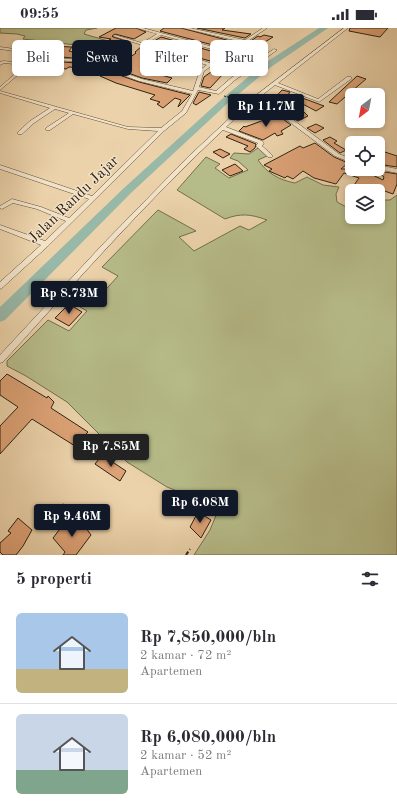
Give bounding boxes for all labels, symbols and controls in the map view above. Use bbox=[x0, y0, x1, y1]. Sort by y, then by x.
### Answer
text: 09:55 bbox=[20, 7, 59, 22]
chip: Beli bbox=[12, 40, 64, 76]
chip: Sewa bbox=[72, 40, 132, 76]
chip: Filter bbox=[140, 40, 202, 76]
chip: Baru bbox=[210, 40, 268, 76]
north arrow bbox=[345, 88, 385, 128]
map controls bbox=[345, 88, 385, 224]
pin: Rp 11.7M bbox=[225, 94, 307, 128]
text: Rp 11.7M bbox=[237, 100, 295, 113]
button: locate bbox=[345, 136, 385, 176]
street label: Jalan Randu Jajar bbox=[26, 153, 122, 247]
button: layers bbox=[345, 184, 385, 224]
pin: Rp 8.73M bbox=[28, 281, 110, 315]
text: Rp 8.73M bbox=[40, 287, 98, 300]
pin: Rp 7.85M bbox=[70, 434, 152, 468]
text: Rp 7.85M bbox=[82, 440, 140, 453]
pin: Rp 6.08M bbox=[159, 490, 241, 524]
text: Rp 6.08M bbox=[171, 496, 229, 509]
pin: Rp 9.46M bbox=[31, 504, 113, 538]
text: Rp 9.46M bbox=[43, 510, 101, 523]
icon: filters bbox=[359, 568, 381, 590]
text: 5 properti bbox=[16, 571, 92, 588]
icon: home bbox=[48, 629, 96, 677]
text: Rp 7,850,000/bln bbox=[140, 629, 276, 646]
text: 2 kamar · 72 m² bbox=[140, 649, 231, 662]
text: Apartemen bbox=[140, 665, 202, 678]
text: Rp 6,080,000/bln bbox=[140, 729, 276, 746]
icon: home bbox=[48, 730, 96, 778]
text: 2 kamar · 52 m² bbox=[140, 749, 231, 762]
text: Apartemen bbox=[140, 765, 202, 778]

